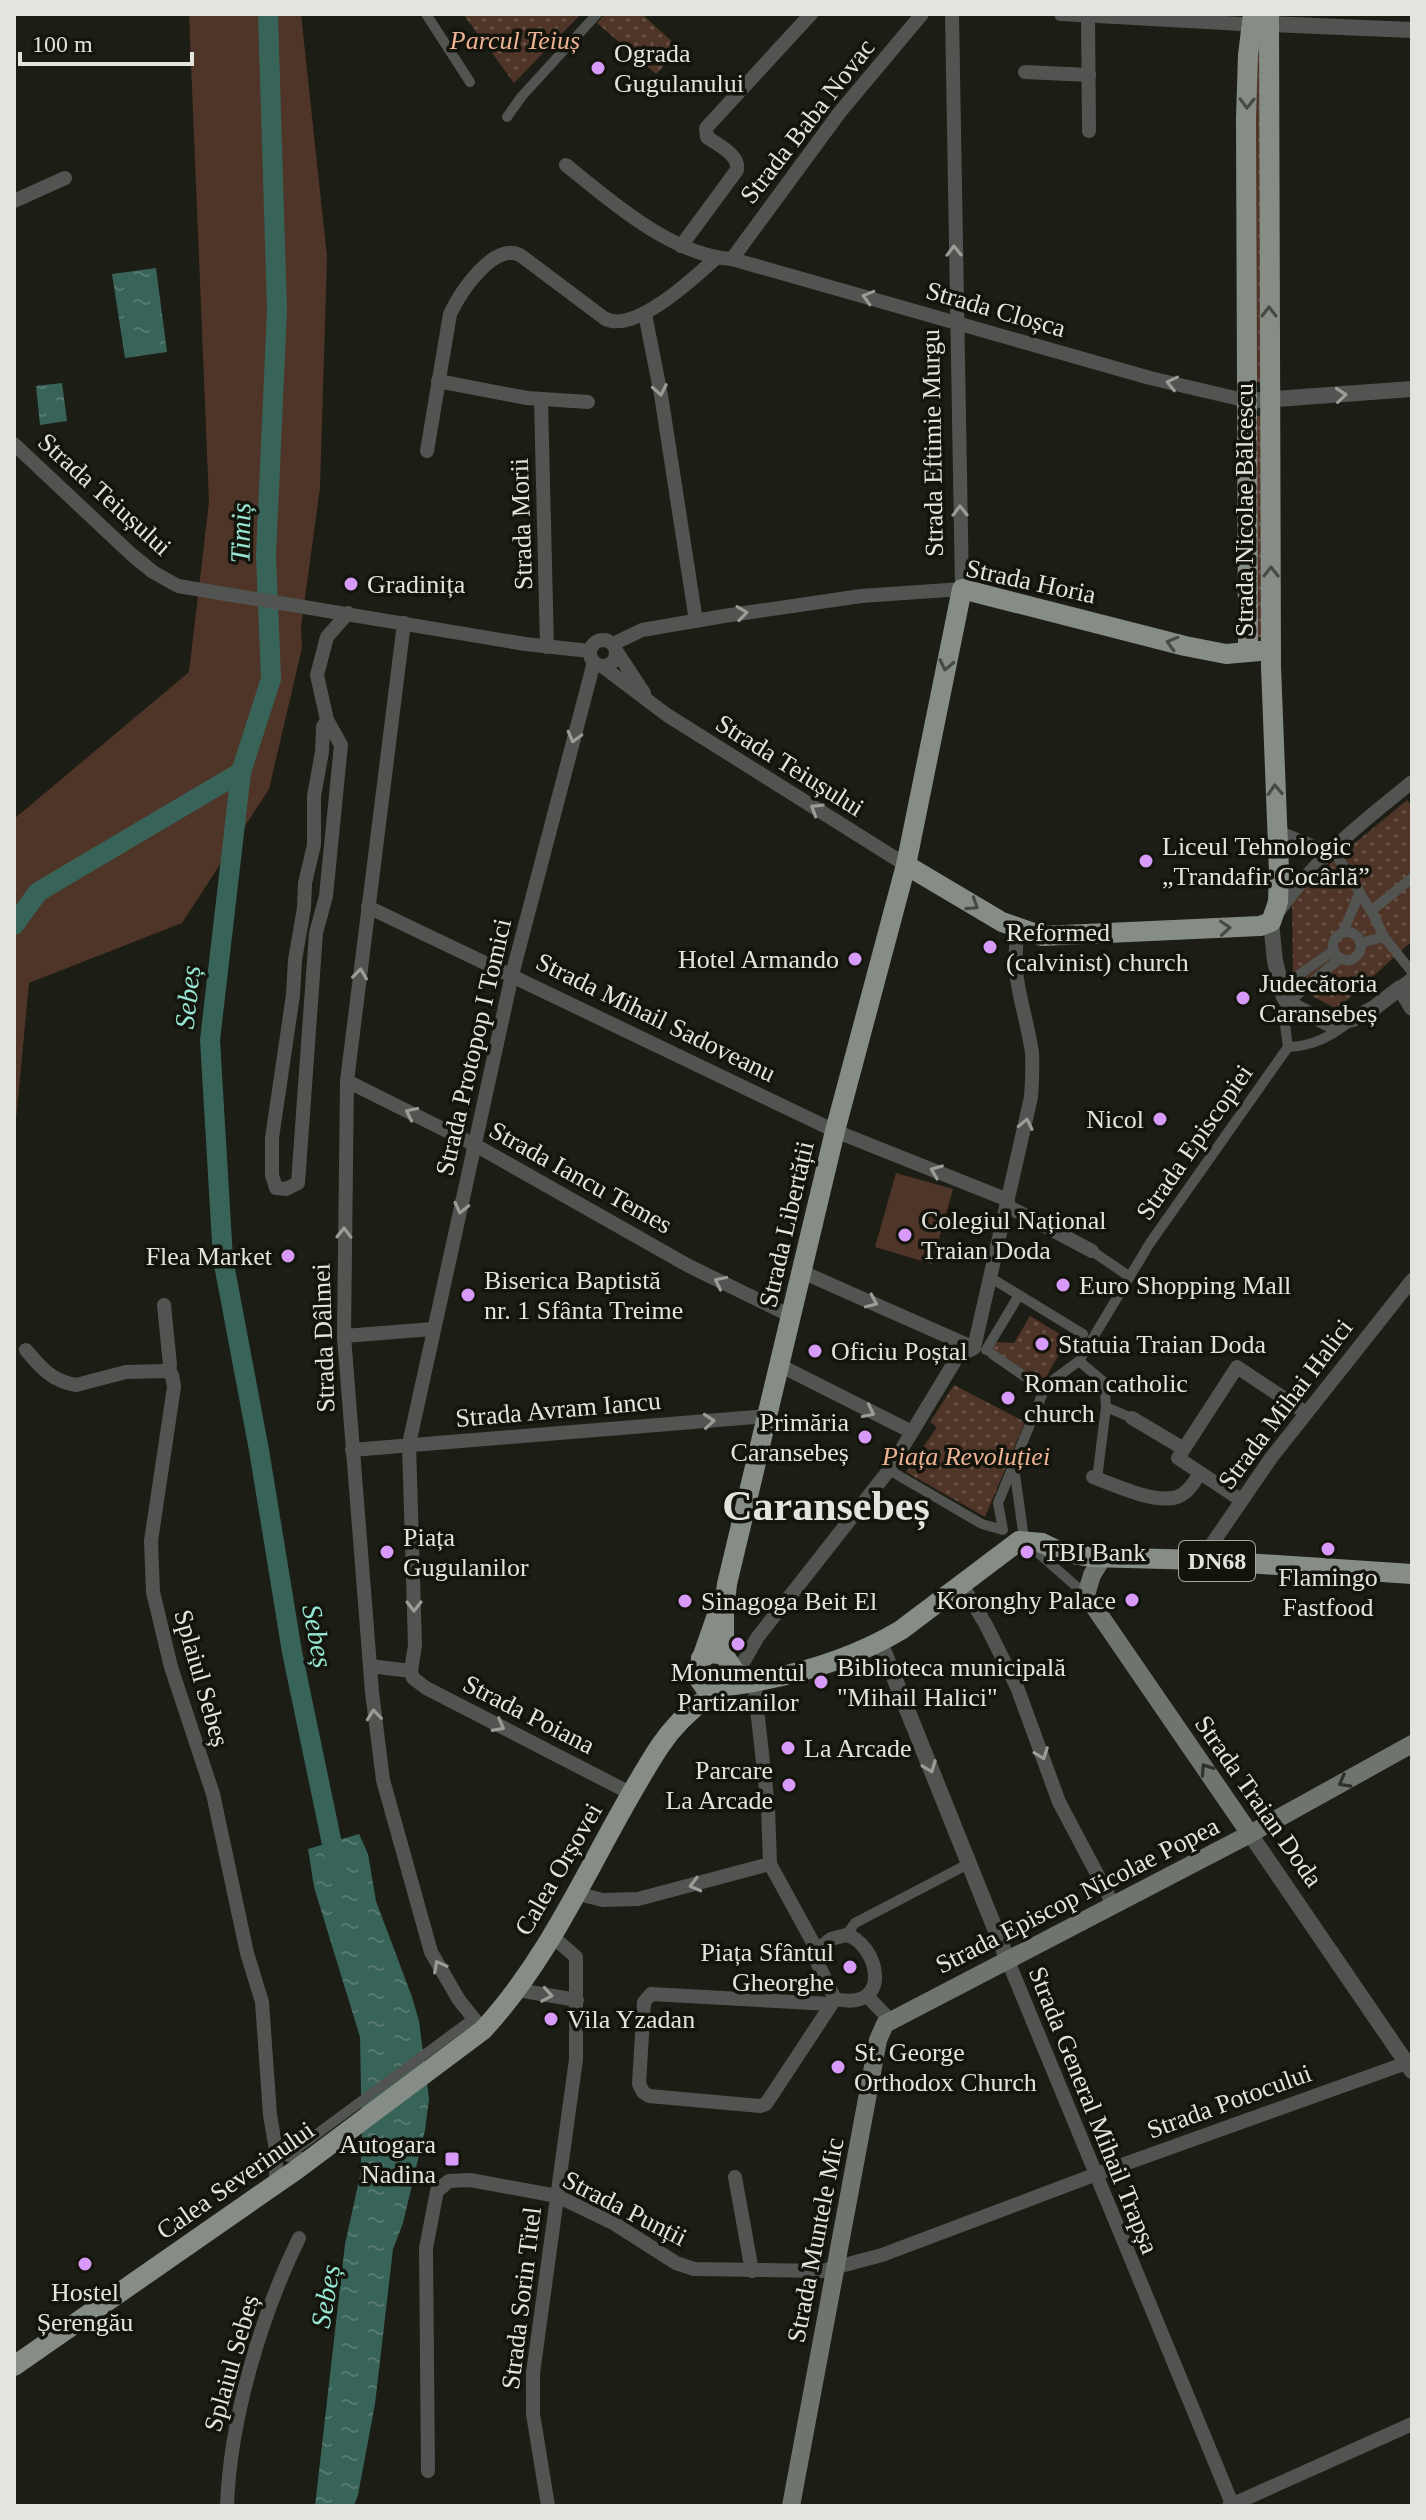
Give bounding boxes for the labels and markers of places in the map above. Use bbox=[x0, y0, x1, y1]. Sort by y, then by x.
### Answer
place label: Ograda Gugulanului bbox=[614, 39, 744, 98]
marker: Ograda Gugulanului bbox=[589, 59, 607, 77]
place label: Gradinița bbox=[367, 570, 466, 599]
marker: Gradinița bbox=[342, 575, 360, 593]
place label: Liceul Tehnologic „Trandafir Cocârlă” bbox=[1162, 832, 1370, 891]
marker: Liceul Tehnologic „Trandafir Cocârlă” bbox=[1137, 852, 1155, 870]
place label: Reformed (calvinist) church bbox=[1006, 918, 1189, 977]
marker: Reformed (calvinist) church bbox=[981, 938, 999, 956]
place label: Hotel Armando bbox=[678, 945, 839, 974]
marker: Hotel Armando bbox=[846, 950, 864, 968]
place label: Judecătoria Caransebeș bbox=[1259, 969, 1378, 1028]
marker: Judecătoria Caransebeș bbox=[1234, 989, 1252, 1007]
place label: Nicol bbox=[1086, 1105, 1144, 1134]
marker: Nicol bbox=[1151, 1110, 1169, 1128]
place label: Colegiul Național Traian Doda bbox=[921, 1206, 1107, 1265]
marker: Colegiul Național Traian Doda bbox=[896, 1226, 914, 1244]
place label: Flea Market bbox=[146, 1242, 273, 1271]
marker: Flea Market bbox=[279, 1247, 297, 1265]
place label: Biserica Baptistă nr. 1 Sfânta Treime bbox=[484, 1266, 683, 1325]
place label: Euro Shopping Mall bbox=[1079, 1271, 1291, 1300]
marker: Euro Shopping Mall bbox=[1054, 1276, 1072, 1294]
marker: Biserica Baptistă nr. 1 Sfânta Treime bbox=[459, 1286, 477, 1304]
place label: Statuia Traian Doda bbox=[1058, 1330, 1266, 1359]
marker: Statuia Traian Doda bbox=[1033, 1335, 1051, 1353]
place label: Oficiu Poștal bbox=[831, 1337, 968, 1366]
marker: Oficiu Poștal bbox=[806, 1342, 824, 1360]
place label: Roman catholic church bbox=[1024, 1369, 1188, 1428]
marker: Roman catholic church bbox=[999, 1389, 1017, 1407]
place label: Primăria Caransebeș bbox=[731, 1408, 849, 1467]
marker: Primăria Caransebeș bbox=[856, 1428, 874, 1446]
place label: Piața Gugulanilor bbox=[403, 1523, 529, 1582]
place label: TBI Bank bbox=[1043, 1538, 1146, 1567]
marker: Flamingo Fastfood bbox=[1319, 1540, 1337, 1558]
marker: Piața Gugulanilor bbox=[378, 1543, 396, 1561]
marker: TBI Bank bbox=[1018, 1543, 1036, 1561]
place label: Flamingo Fastfood bbox=[1278, 1563, 1378, 1622]
place label: Koronghy Palace bbox=[936, 1586, 1116, 1615]
place label: Sinagoga Beit El bbox=[701, 1587, 877, 1616]
marker: Koronghy Palace bbox=[1123, 1591, 1141, 1609]
marker: Sinagoga Beit El bbox=[676, 1592, 694, 1610]
marker: Monumentul Partizanilor bbox=[729, 1635, 747, 1653]
place label: Biblioteca municipală "Mihail Halici" bbox=[837, 1653, 1066, 1712]
place label: Monumentul Partizanilor bbox=[671, 1658, 805, 1717]
marker: Biblioteca municipală "Mihail Halici" bbox=[812, 1673, 830, 1691]
place label: La Arcade bbox=[804, 1734, 912, 1763]
marker: La Arcade bbox=[779, 1739, 797, 1757]
place label: Parcare La Arcade bbox=[665, 1756, 773, 1815]
marker: Parcare La Arcade bbox=[780, 1776, 798, 1794]
place label: Piața Sfântul Gheorghe bbox=[700, 1938, 834, 1997]
marker: Piața Sfântul Gheorghe bbox=[841, 1958, 859, 1976]
place label: Vila Yzadan bbox=[567, 2005, 695, 2034]
marker: Vila Yzadan bbox=[542, 2010, 560, 2028]
place label: St. George Orthodox Church bbox=[854, 2038, 1037, 2097]
marker: St. George Orthodox Church bbox=[829, 2058, 847, 2076]
place label: Autogara Nadina bbox=[339, 2130, 436, 2189]
marker: Autogara Nadina bbox=[443, 2150, 461, 2168]
marker: Hostel Șerengău bbox=[76, 2255, 94, 2273]
place label: Hostel Șerengău bbox=[37, 2278, 133, 2337]

